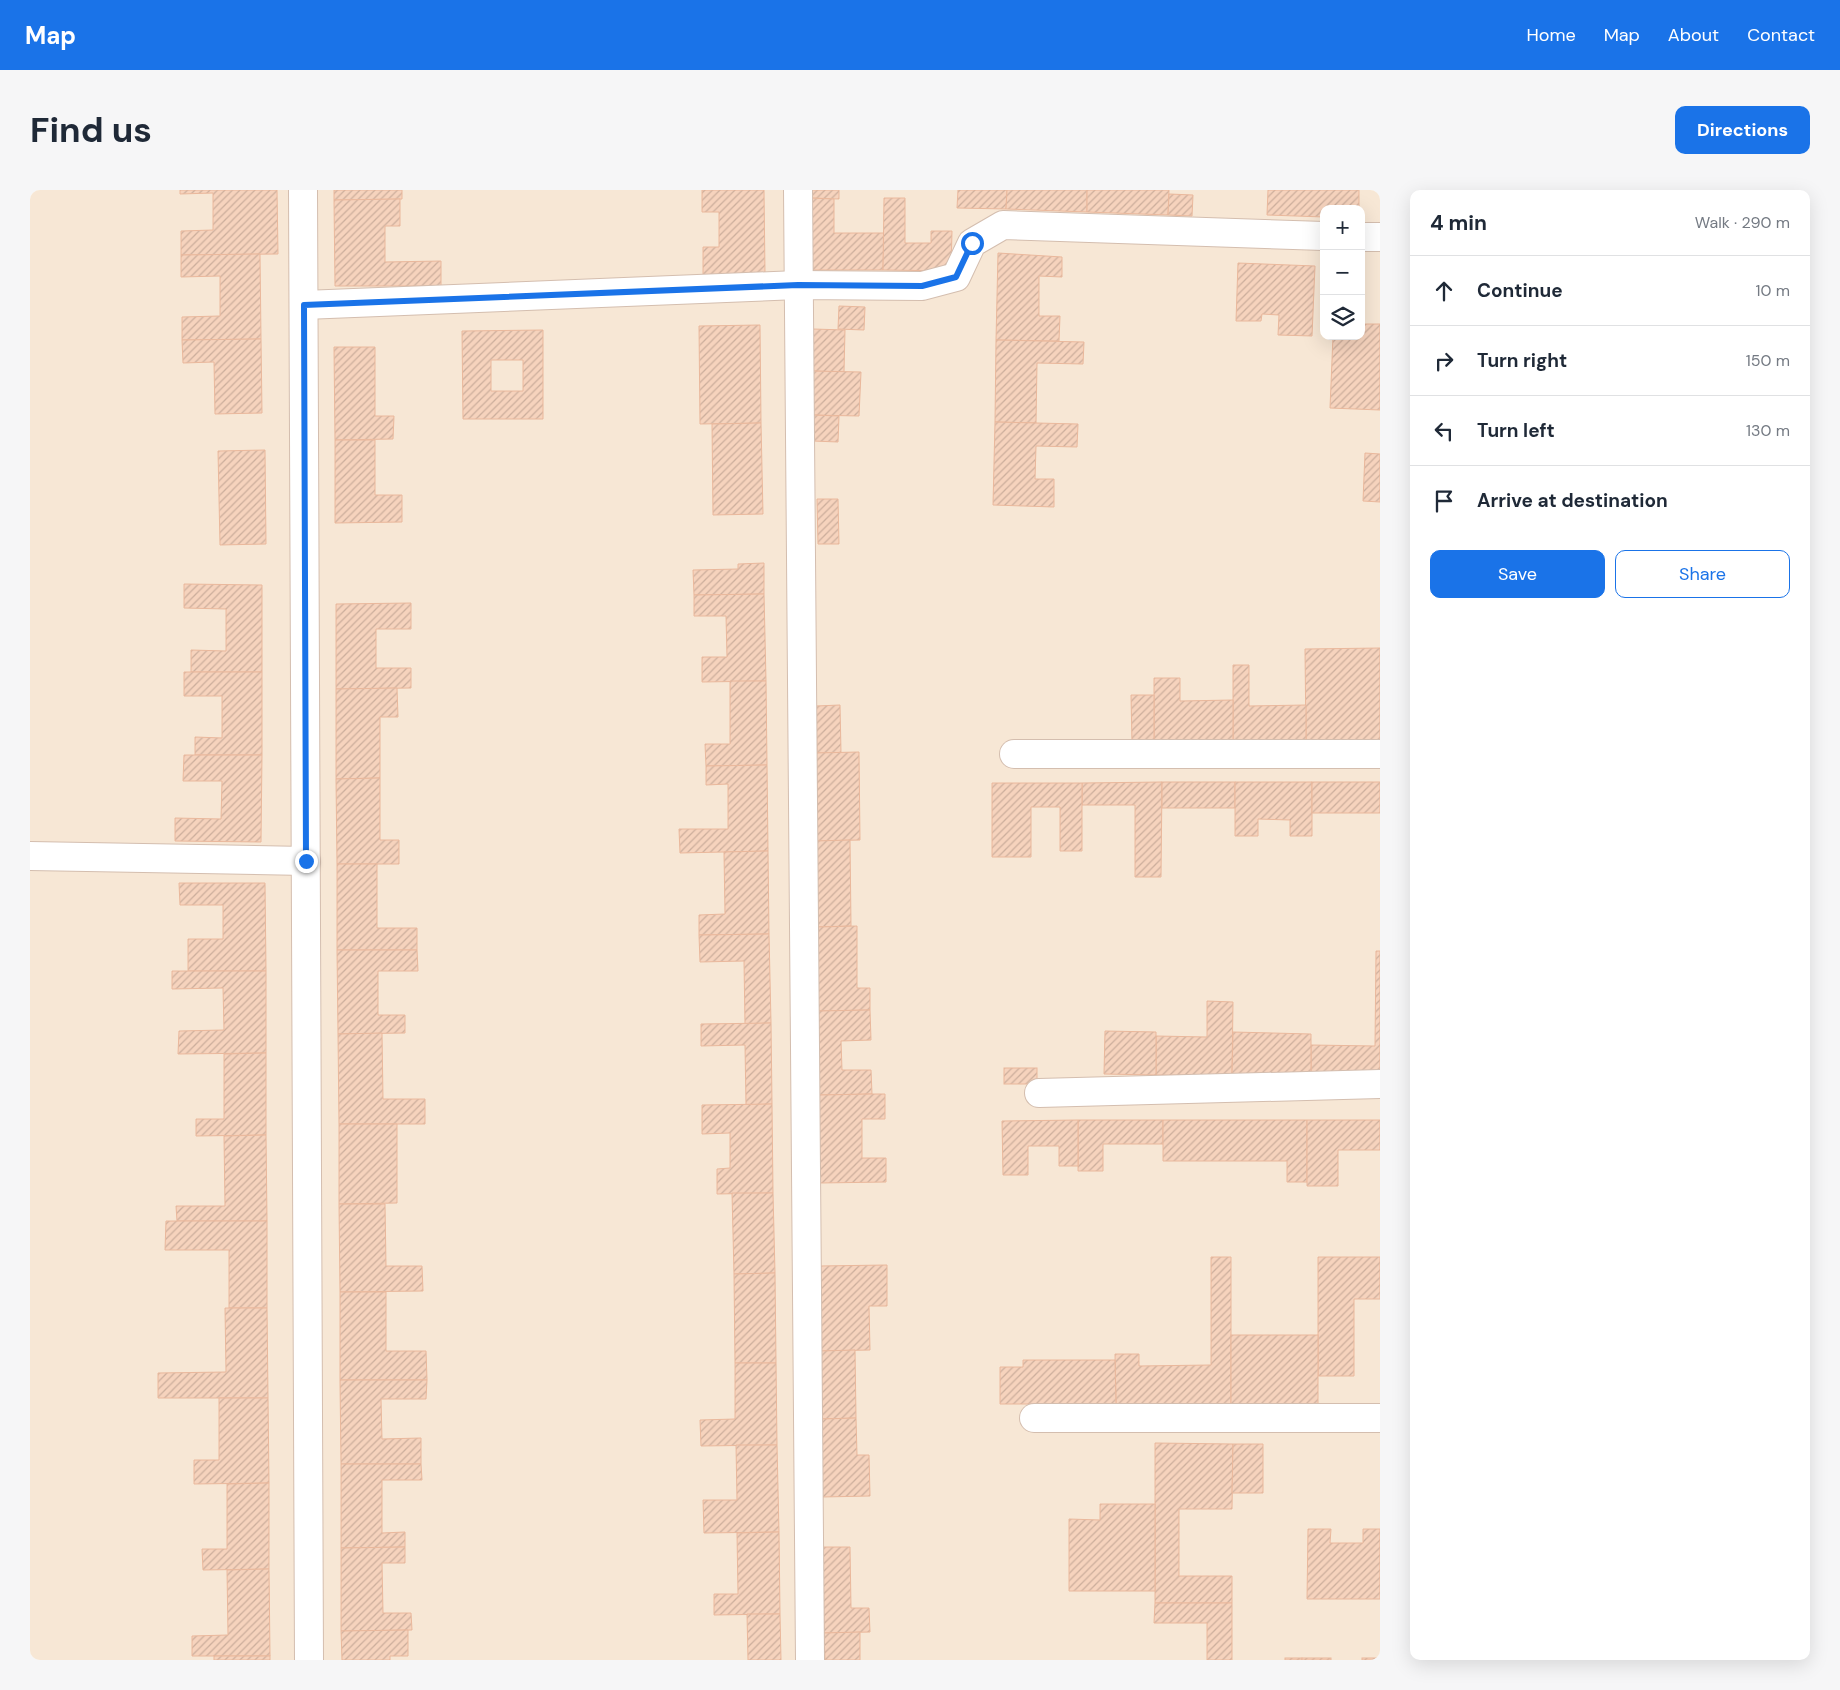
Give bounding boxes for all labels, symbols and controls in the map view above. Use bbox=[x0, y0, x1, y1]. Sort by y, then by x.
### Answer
text: Map bbox=[25, 20, 76, 51]
text: Home bbox=[1526, 23, 1576, 47]
text: Map bbox=[1604, 23, 1640, 47]
text: About bbox=[1668, 23, 1719, 47]
text: Contact bbox=[1747, 23, 1815, 47]
button: Directions bbox=[1675, 106, 1810, 154]
text: Find us bbox=[30, 107, 152, 153]
map controls bbox=[1320, 205, 1365, 340]
button: + bbox=[1320, 205, 1365, 250]
text: 4 min bbox=[1430, 209, 1487, 237]
text: Walk · 290 m bbox=[1695, 212, 1790, 233]
route start bbox=[961, 232, 984, 255]
button: − bbox=[1320, 250, 1365, 295]
icon: ahead bbox=[1430, 277, 1458, 305]
text: Continue bbox=[1477, 278, 1563, 303]
text: 10 m bbox=[1756, 280, 1790, 301]
button: layers bbox=[1320, 295, 1365, 340]
icon: right bbox=[1430, 347, 1458, 375]
text: Turn right bbox=[1477, 348, 1567, 373]
text: 150 m bbox=[1746, 350, 1790, 371]
icon: left bbox=[1430, 417, 1458, 445]
text: Turn left bbox=[1477, 418, 1555, 443]
text: 130 m bbox=[1746, 420, 1790, 441]
icon: arrive bbox=[1430, 487, 1458, 515]
text: Arrive at destination bbox=[1477, 488, 1668, 513]
button: Save bbox=[1430, 550, 1605, 598]
button: Share bbox=[1615, 550, 1790, 598]
route end bbox=[295, 850, 318, 873]

